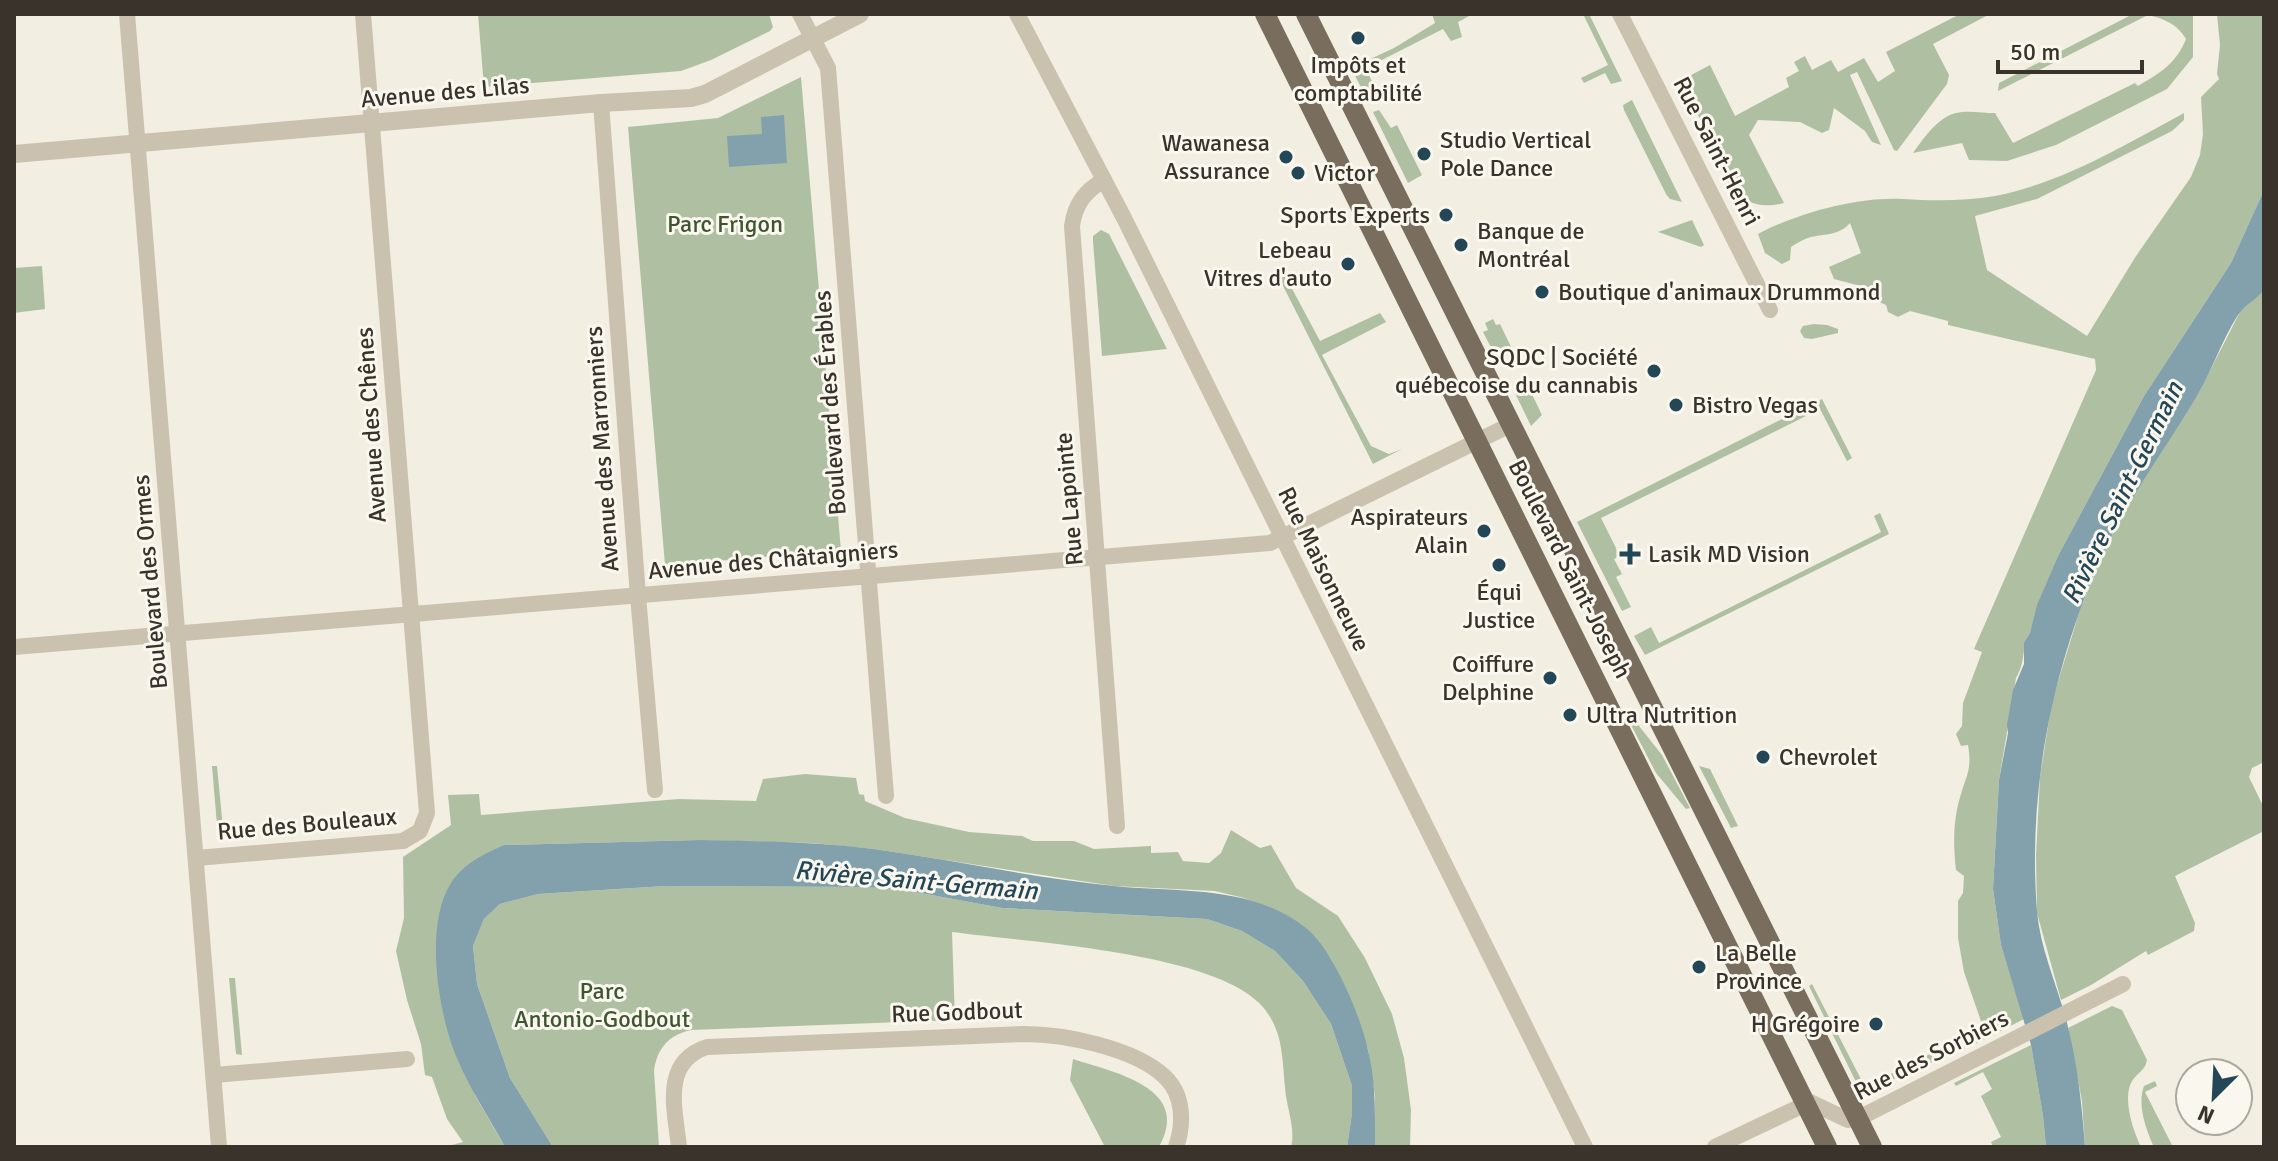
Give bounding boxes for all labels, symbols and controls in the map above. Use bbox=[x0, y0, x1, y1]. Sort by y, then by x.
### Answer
scale bar bbox=[1998, 24, 2142, 74]
marker: Impôts et comptabilité bbox=[1349, 29, 1367, 47]
text: 50 m bbox=[2010, 37, 2060, 67]
place label: Impôts et comptabilité bbox=[1294, 50, 1422, 108]
street label: Avenue des Lilas bbox=[359, 70, 531, 114]
street label: Rue Saint-Henri bbox=[1667, 71, 1767, 231]
place label: Studio Vertical Pole Dance bbox=[1440, 125, 1591, 183]
place label: Wawanesa Assurance bbox=[1162, 128, 1270, 186]
marker: Studio Vertical Pole Dance bbox=[1415, 145, 1433, 163]
marker: Wawanesa Assurance bbox=[1277, 148, 1295, 166]
place label: Victor bbox=[1314, 158, 1375, 188]
marker: Victor bbox=[1289, 164, 1307, 182]
place label: Sports Experts bbox=[1280, 200, 1430, 230]
marker: Sports Experts bbox=[1437, 206, 1455, 224]
park label: Parc Frigon bbox=[667, 209, 783, 239]
place label: Banque de Montréal bbox=[1477, 216, 1585, 274]
place label: Lebeau Vitres d'auto bbox=[1204, 235, 1332, 293]
marker: Banque de Montréal bbox=[1452, 236, 1470, 254]
marker: Lebeau Vitres d'auto bbox=[1339, 255, 1357, 273]
place label: Boutique d'animaux Drummond bbox=[1558, 277, 1881, 307]
marker: Boutique d'animaux Drummond bbox=[1533, 283, 1551, 301]
street label: Boulevard des Érables bbox=[807, 290, 853, 516]
street label: Avenue des Marronniers bbox=[578, 325, 626, 573]
street label: Avenue des Chênes bbox=[349, 326, 393, 524]
place label: SQDC | Société québecoise du cannabis bbox=[1395, 342, 1638, 400]
marker: SQDC | Société québecoise du cannabis bbox=[1645, 362, 1663, 380]
water label: Rivière Saint-Germain bbox=[2055, 376, 2191, 609]
place label: Bistro Vegas bbox=[1692, 390, 1818, 420]
marker: Bistro Vegas bbox=[1667, 396, 1685, 414]
street label: Rue Lapointe bbox=[1048, 431, 1090, 567]
street label: Boulevard Saint-Joseph bbox=[1502, 455, 1638, 683]
street label: Boulevard des Ormes bbox=[126, 474, 174, 690]
street label: Rue Maisonneuve bbox=[1271, 482, 1377, 656]
place label: Aspirateurs Alain bbox=[1350, 502, 1468, 560]
marker: Aspirateurs Alain bbox=[1475, 522, 1493, 540]
street label: Avenue des Châtaigniers bbox=[647, 534, 899, 586]
place label: Lasik MD Vision bbox=[1648, 539, 1810, 569]
marker: Lasik MD Vision bbox=[1619, 543, 1641, 565]
marker: Équi Justice bbox=[1490, 556, 1508, 574]
place label: Équi Justice bbox=[1463, 577, 1535, 635]
place label: Coiffure Delphine bbox=[1442, 649, 1534, 707]
marker: Coiffure Delphine bbox=[1541, 669, 1559, 687]
place label: Ultra Nutrition bbox=[1586, 700, 1737, 730]
marker: Ultra Nutrition bbox=[1561, 706, 1579, 724]
place label: Chevrolet bbox=[1779, 742, 1877, 772]
marker: Chevrolet bbox=[1754, 748, 1772, 766]
street label: Rue des Bouleaux bbox=[216, 801, 398, 847]
water label: Rivière Saint-Germain bbox=[793, 854, 1039, 908]
place label: La Belle Province bbox=[1715, 938, 1802, 996]
marker: La Belle Province bbox=[1690, 958, 1708, 976]
park label: Parc Antonio-Godbout bbox=[514, 976, 690, 1034]
street label: Rue Godbout bbox=[891, 995, 1023, 1029]
street label: Rue des Sorbiers bbox=[1848, 1003, 2014, 1107]
place label: H Grégoire bbox=[1751, 1009, 1860, 1039]
marker: H Grégoire bbox=[1867, 1015, 1885, 1033]
north arrow bbox=[2174, 1057, 2254, 1137]
text: N bbox=[2194, 1099, 2219, 1130]

